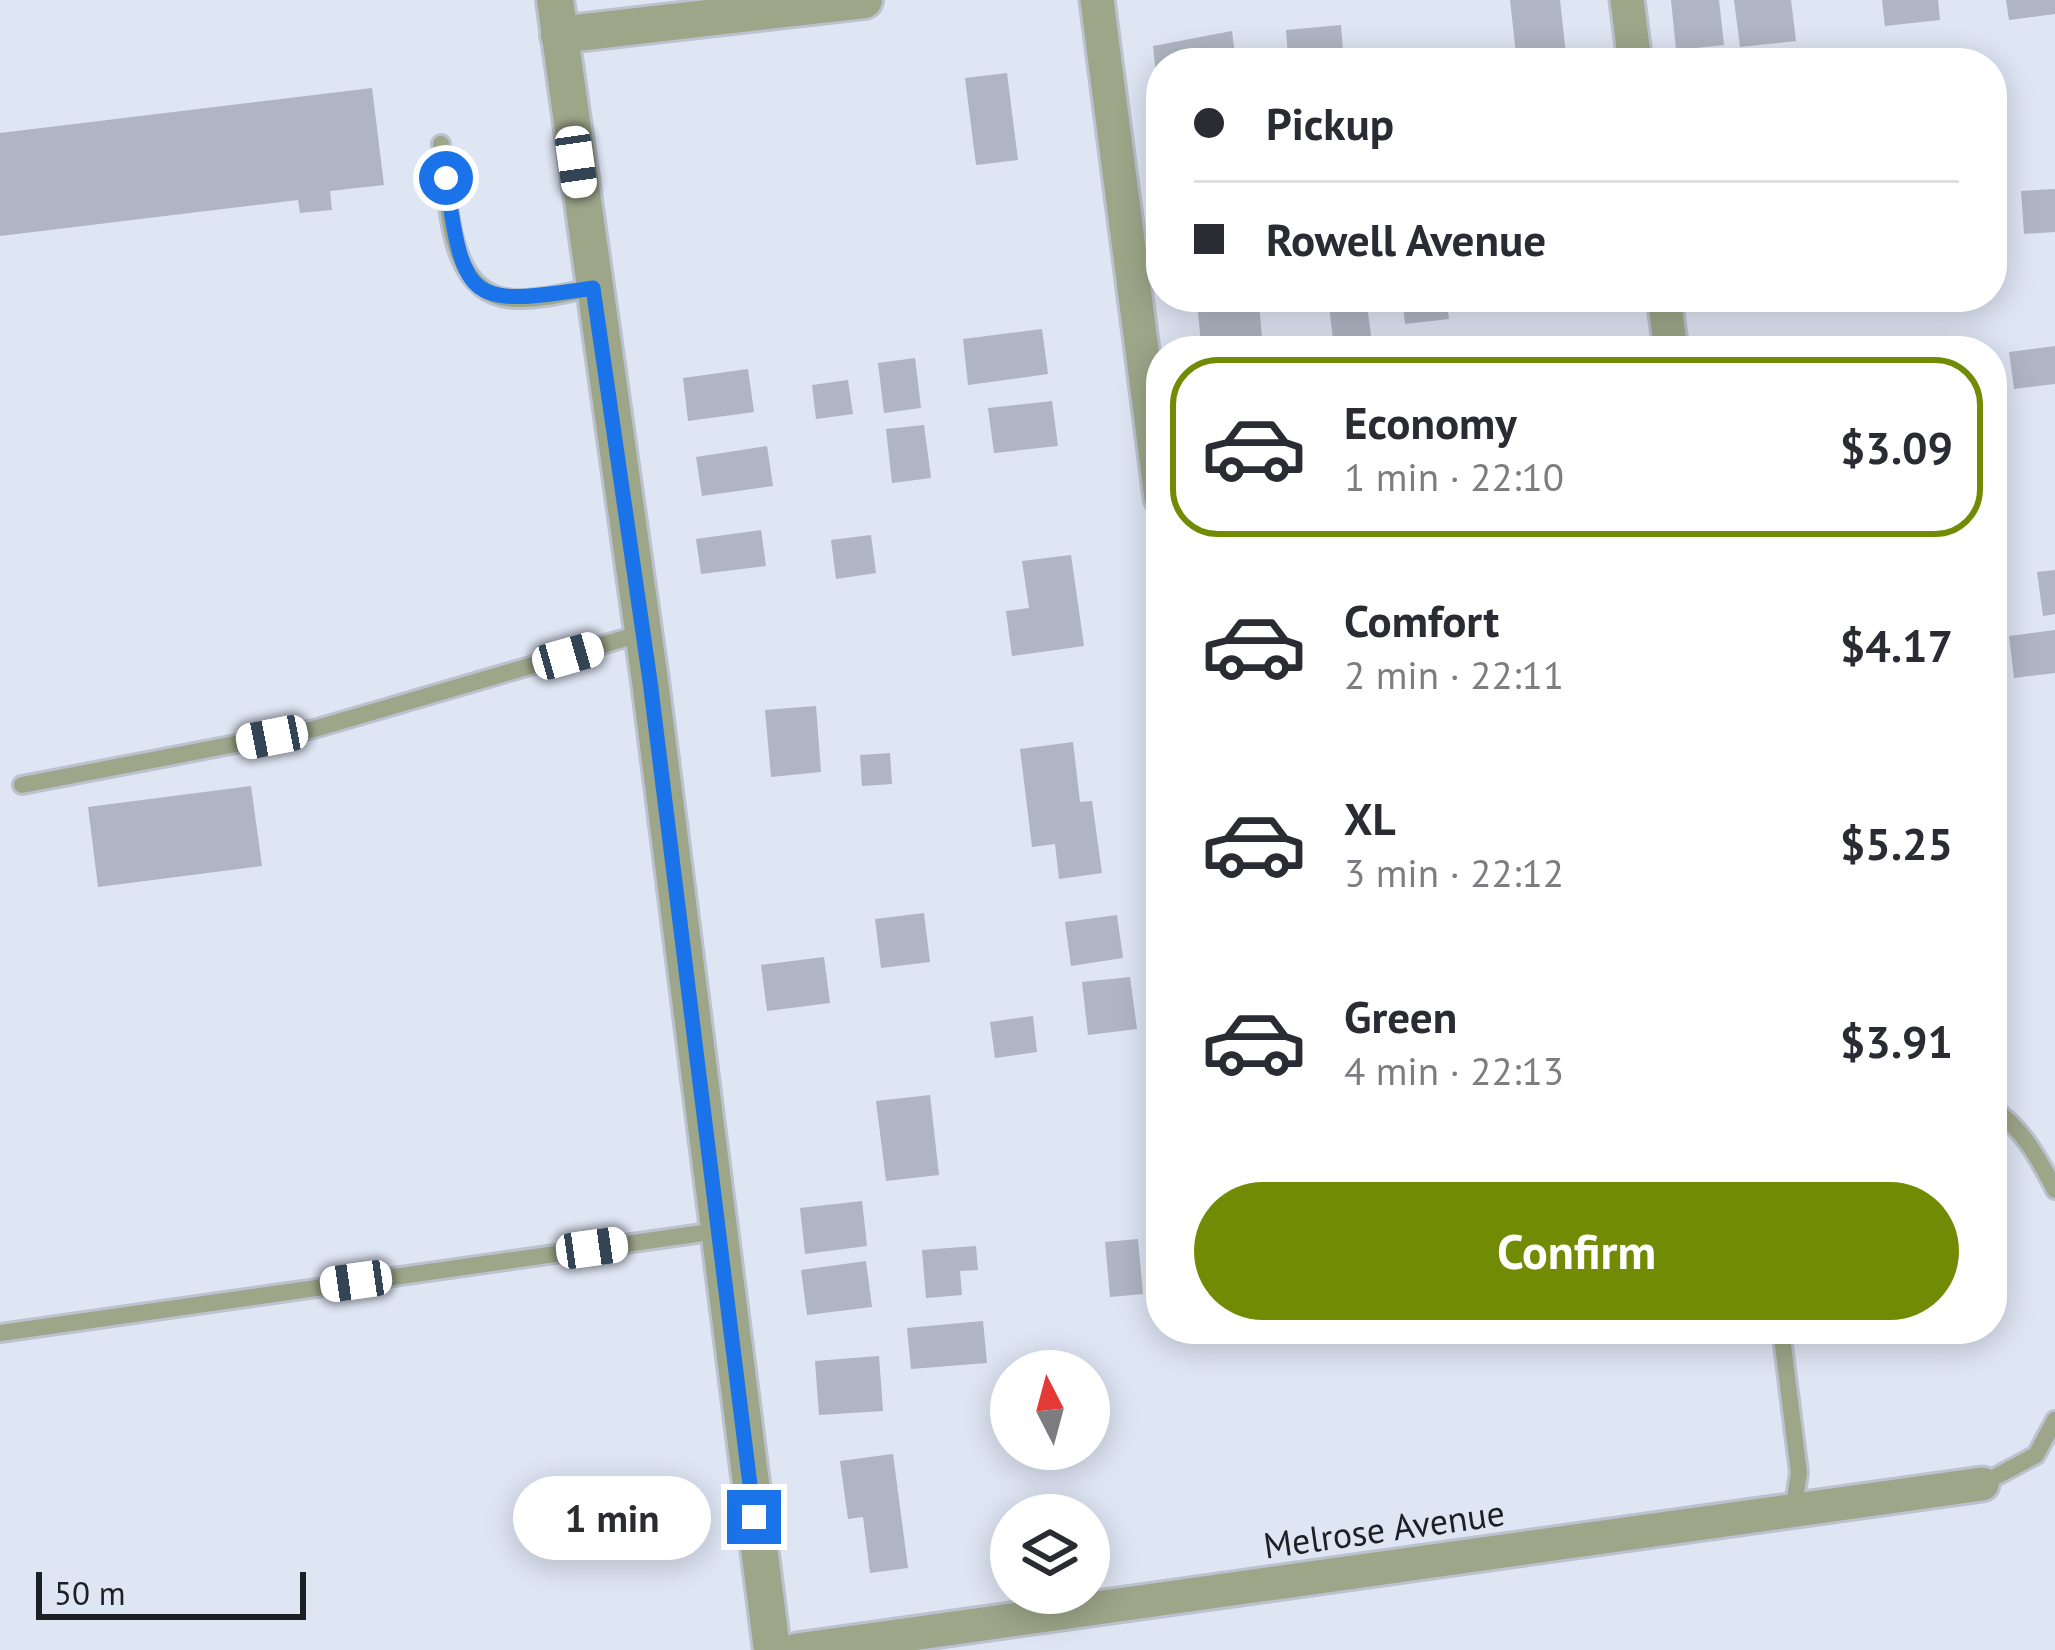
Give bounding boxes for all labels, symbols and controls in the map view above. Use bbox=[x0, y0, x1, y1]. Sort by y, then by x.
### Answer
text: Pickup bbox=[1266, 94, 1394, 152]
car bbox=[553, 124, 599, 200]
route start bbox=[419, 151, 473, 205]
text: Rowell Avenue bbox=[1266, 210, 1546, 268]
icon: car bbox=[1200, 393, 1308, 501]
text: Economy bbox=[1344, 393, 1517, 451]
text: $3.09 bbox=[1840, 418, 1953, 476]
text: 1 min · 22:10 bbox=[1344, 451, 1564, 502]
icon: car bbox=[1200, 591, 1308, 699]
text: Comfort bbox=[1344, 591, 1499, 649]
text: $4.17 bbox=[1840, 616, 1953, 674]
car bbox=[528, 629, 608, 683]
text: 2 min · 22:11 bbox=[1344, 649, 1564, 700]
car bbox=[233, 712, 311, 762]
icon: car bbox=[1200, 789, 1308, 897]
text: XL bbox=[1344, 789, 1396, 847]
text: $5.25 bbox=[1840, 814, 1953, 872]
text: 3 min · 22:12 bbox=[1344, 847, 1564, 898]
icon: car bbox=[1200, 987, 1308, 1095]
text: Green bbox=[1344, 987, 1457, 1045]
text: $3.91 bbox=[1840, 1012, 1953, 1070]
text: 4 min · 22:13 bbox=[1344, 1045, 1564, 1096]
button: Confirm bbox=[1194, 1182, 1959, 1320]
car bbox=[554, 1225, 630, 1271]
car bbox=[318, 1258, 394, 1304]
north arrow bbox=[990, 1350, 1110, 1470]
map controls bbox=[990, 1350, 1110, 1614]
callout: 1 min bbox=[514, 1475, 712, 1559]
street label: Melrose Avenue bbox=[1260, 1488, 1508, 1569]
route end bbox=[727, 1490, 781, 1544]
text: 1 min bbox=[564, 1492, 660, 1543]
button: layers bbox=[990, 1494, 1110, 1614]
scale bar bbox=[36, 1566, 306, 1619]
text: 50 m bbox=[54, 1571, 126, 1614]

